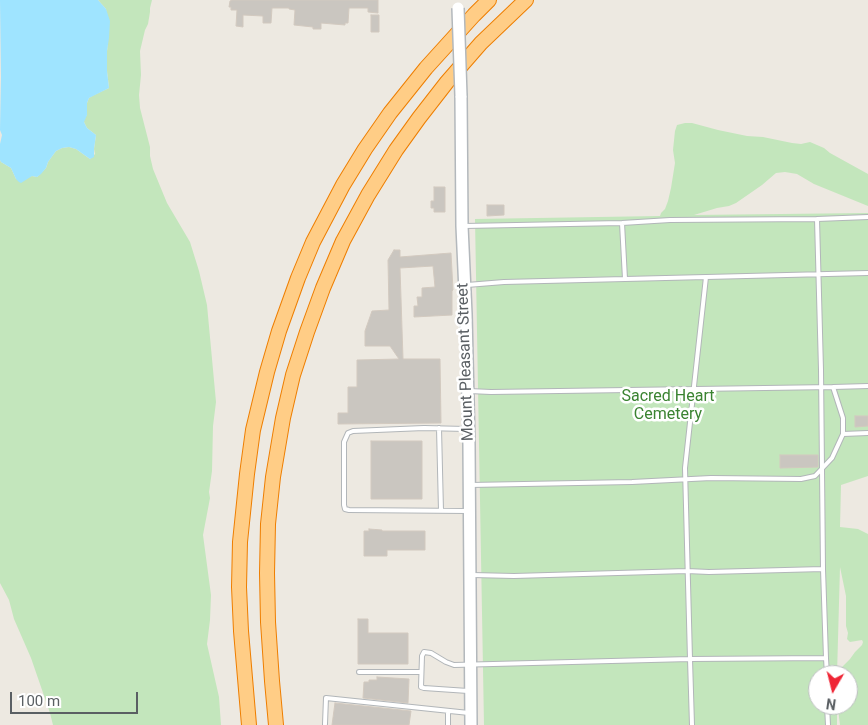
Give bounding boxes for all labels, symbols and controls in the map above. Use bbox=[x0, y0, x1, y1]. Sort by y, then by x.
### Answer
street label: Mount Pleasant Street bbox=[454, 283, 478, 441]
park label: Sacred Heart Cemetery bbox=[622, 387, 714, 425]
north arrow bbox=[808, 665, 858, 715]
scale bar bbox=[12, 682, 140, 714]
text: 100 m bbox=[18, 692, 60, 710]
text: N bbox=[825, 695, 837, 712]

